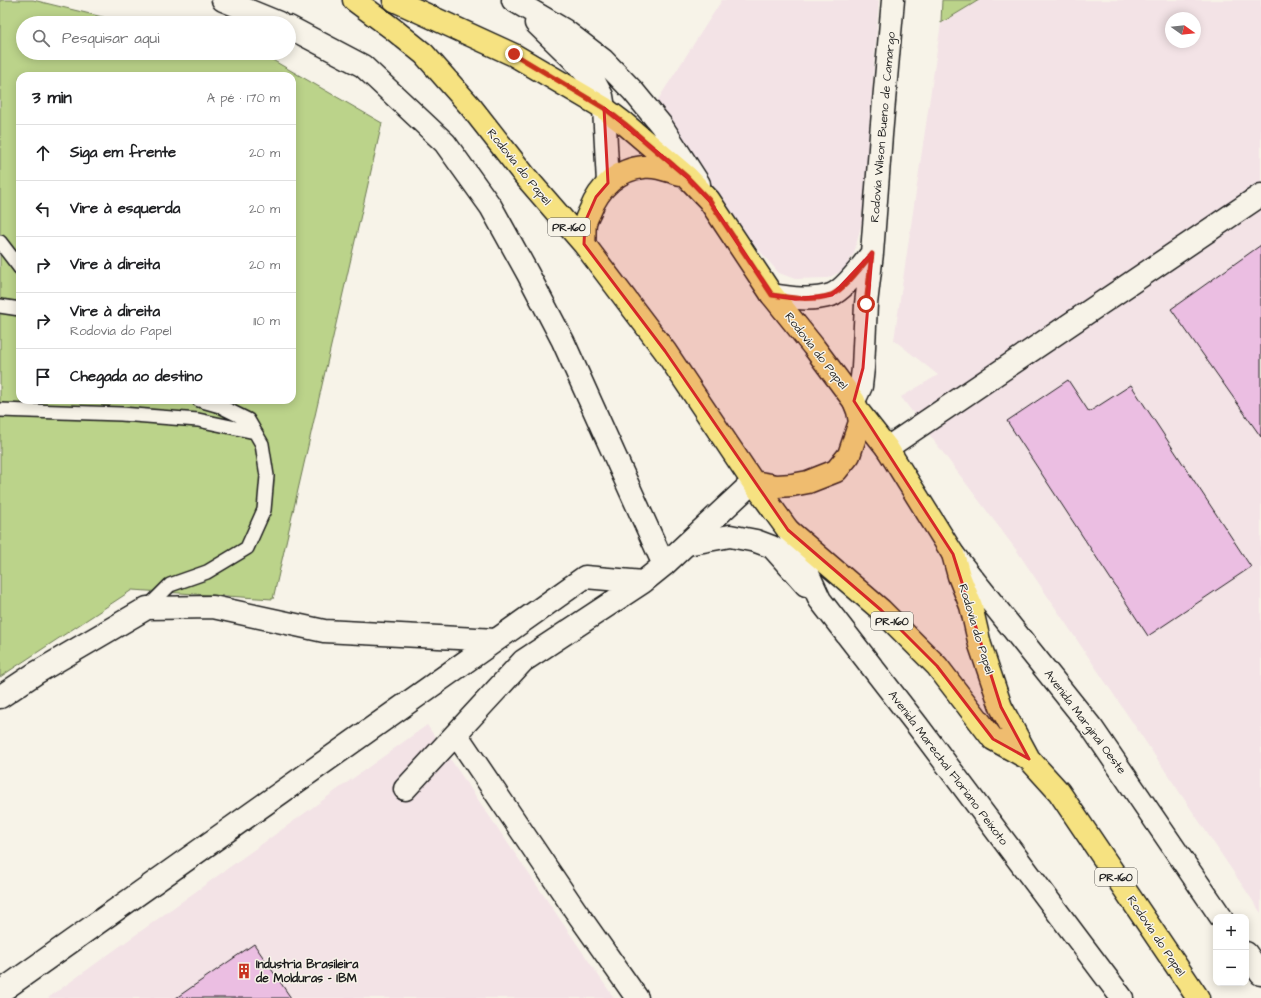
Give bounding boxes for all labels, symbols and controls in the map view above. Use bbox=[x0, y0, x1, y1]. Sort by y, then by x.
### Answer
north arrow bbox=[1165, 12, 1201, 48]
search box bbox=[16, 16, 296, 60]
icon: search bbox=[30, 27, 52, 49]
text: Pesquisar aqui bbox=[62, 28, 159, 49]
street label: Rodovia Wilson Bueno de Camargo bbox=[866, 31, 901, 223]
route end bbox=[505, 45, 523, 63]
text: 3 min bbox=[32, 86, 72, 110]
text: A pé · 170 m bbox=[207, 89, 280, 107]
street label: Rodovia do Papel bbox=[483, 125, 555, 209]
icon: ahead bbox=[32, 142, 54, 164]
text: Siga em frente bbox=[70, 142, 176, 163]
text: 20 m bbox=[249, 144, 280, 162]
icon: left bbox=[32, 198, 54, 220]
text: Vire à esquerda bbox=[70, 198, 180, 219]
text: 20 m bbox=[249, 200, 280, 218]
road number: PR-160 bbox=[548, 218, 590, 236]
icon: right bbox=[32, 254, 54, 276]
text: Vire à direita bbox=[70, 254, 160, 275]
text: 20 m bbox=[249, 256, 280, 274]
route start bbox=[857, 295, 875, 313]
text: Vire à direita bbox=[70, 301, 160, 322]
street label: Rodovia do Papel bbox=[780, 309, 852, 393]
icon: right bbox=[32, 310, 54, 332]
text: 110 m bbox=[253, 312, 280, 330]
text: Rodovia do Papel bbox=[70, 322, 172, 340]
icon: arrive bbox=[32, 366, 54, 388]
text: Chegada ao destino bbox=[70, 366, 203, 387]
street label: Rodovia do Papel bbox=[954, 582, 998, 676]
road number: PR-160 bbox=[871, 612, 913, 630]
street label: Avenida Marginal Oeste bbox=[1039, 666, 1130, 779]
street label: Avenida Marechal Floriano Peixoto bbox=[884, 687, 1012, 849]
road number: PR-160 bbox=[1095, 868, 1137, 886]
street label: Rodovia do Papel bbox=[1123, 892, 1189, 980]
map controls bbox=[1213, 914, 1249, 986]
button: + bbox=[1213, 914, 1249, 950]
button: − bbox=[1213, 950, 1249, 986]
place label: Industria Brasileira de Molduras - IBM bbox=[255, 956, 359, 987]
building icon: Industria Brasileira de Molduras - IBM bbox=[235, 962, 253, 980]

